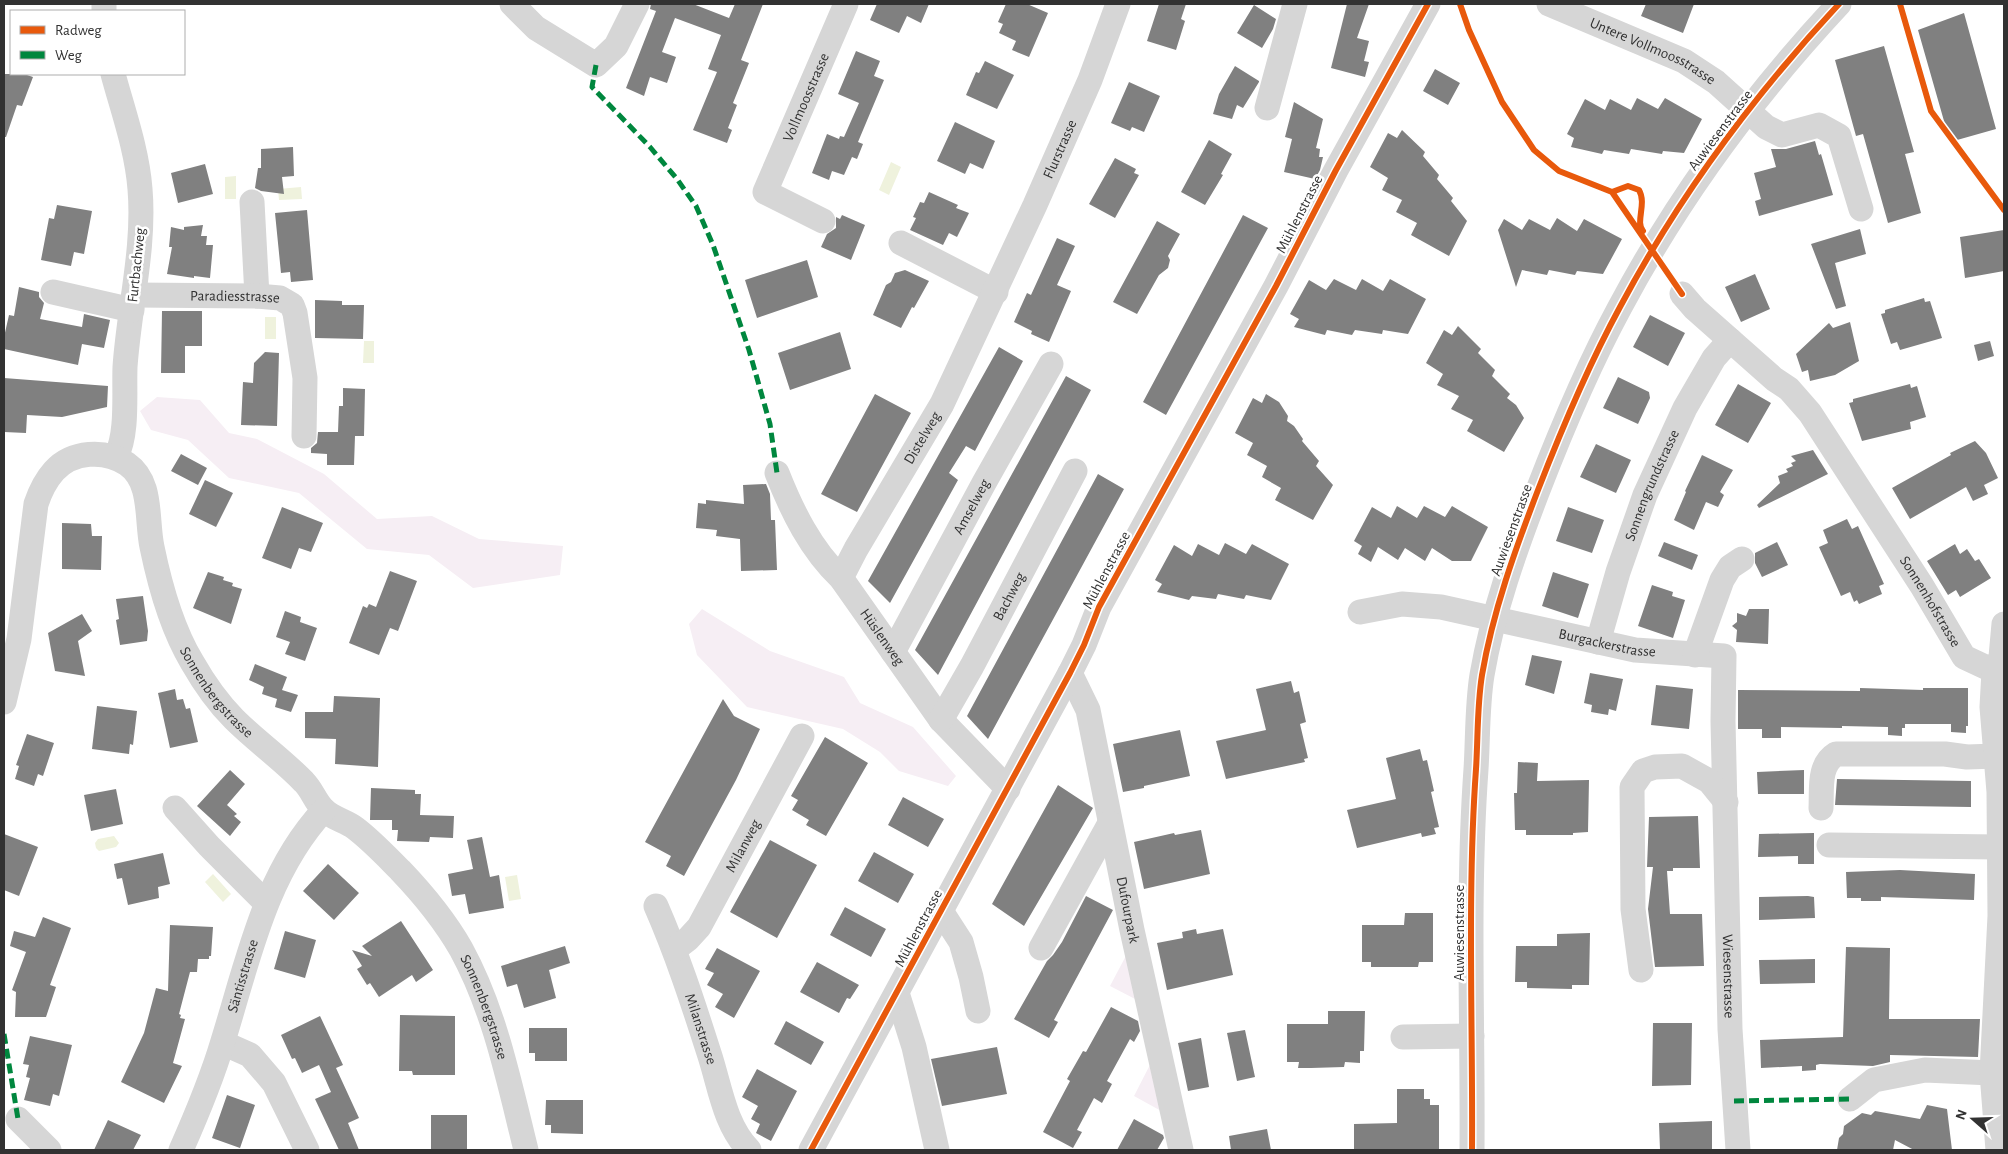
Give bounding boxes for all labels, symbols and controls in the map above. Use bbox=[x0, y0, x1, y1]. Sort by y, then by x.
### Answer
legend bbox=[10, 10, 185, 75]
street label: Untere Vollmoosstrasse bbox=[1588, 15, 1718, 88]
text: Radweg bbox=[55, 23, 102, 38]
text: Weg bbox=[55, 48, 83, 63]
street label: Vollmoosstrasse bbox=[781, 51, 832, 144]
street label: Auwiesenstrasse bbox=[1685, 87, 1756, 173]
street label: Flurstrasse bbox=[1041, 118, 1080, 181]
street label: Mühlenstrasse bbox=[1273, 173, 1326, 256]
street label: Furtbachweg bbox=[125, 226, 148, 303]
street label: Paradiesstrasse bbox=[190, 288, 280, 306]
street label: Distelweg bbox=[901, 409, 944, 467]
street label: Sonnengrundstrasse bbox=[1622, 427, 1682, 543]
street label: Amselweg bbox=[951, 476, 993, 537]
street label: Auwiesenstrasse bbox=[1488, 482, 1535, 578]
street label: Mühlenstrasse bbox=[1080, 529, 1133, 611]
street label: Sonnenhofstrasse bbox=[1897, 554, 1963, 650]
street label: Bachweg bbox=[990, 569, 1028, 623]
street label: Hüslenweg bbox=[857, 606, 907, 669]
street label: Burgackerstrasse bbox=[1557, 626, 1656, 659]
street label: Sonnenbergstrasse bbox=[177, 644, 256, 741]
street label: Milanweg bbox=[723, 817, 764, 875]
street label: Dufourpark bbox=[1114, 875, 1142, 945]
street label: Auwiesenstrasse bbox=[1452, 885, 1467, 981]
street label: Mühlenstrasse bbox=[892, 887, 945, 969]
street label: Wiesenstrasse bbox=[1720, 934, 1737, 1019]
street label: Säntisstrasse bbox=[225, 937, 261, 1014]
street label: Sonnenbergstrasse bbox=[457, 952, 510, 1061]
street label: Milanstrasse bbox=[682, 992, 719, 1066]
north arrow bbox=[1948, 1094, 1998, 1144]
text: N bbox=[1953, 1108, 1970, 1122]

